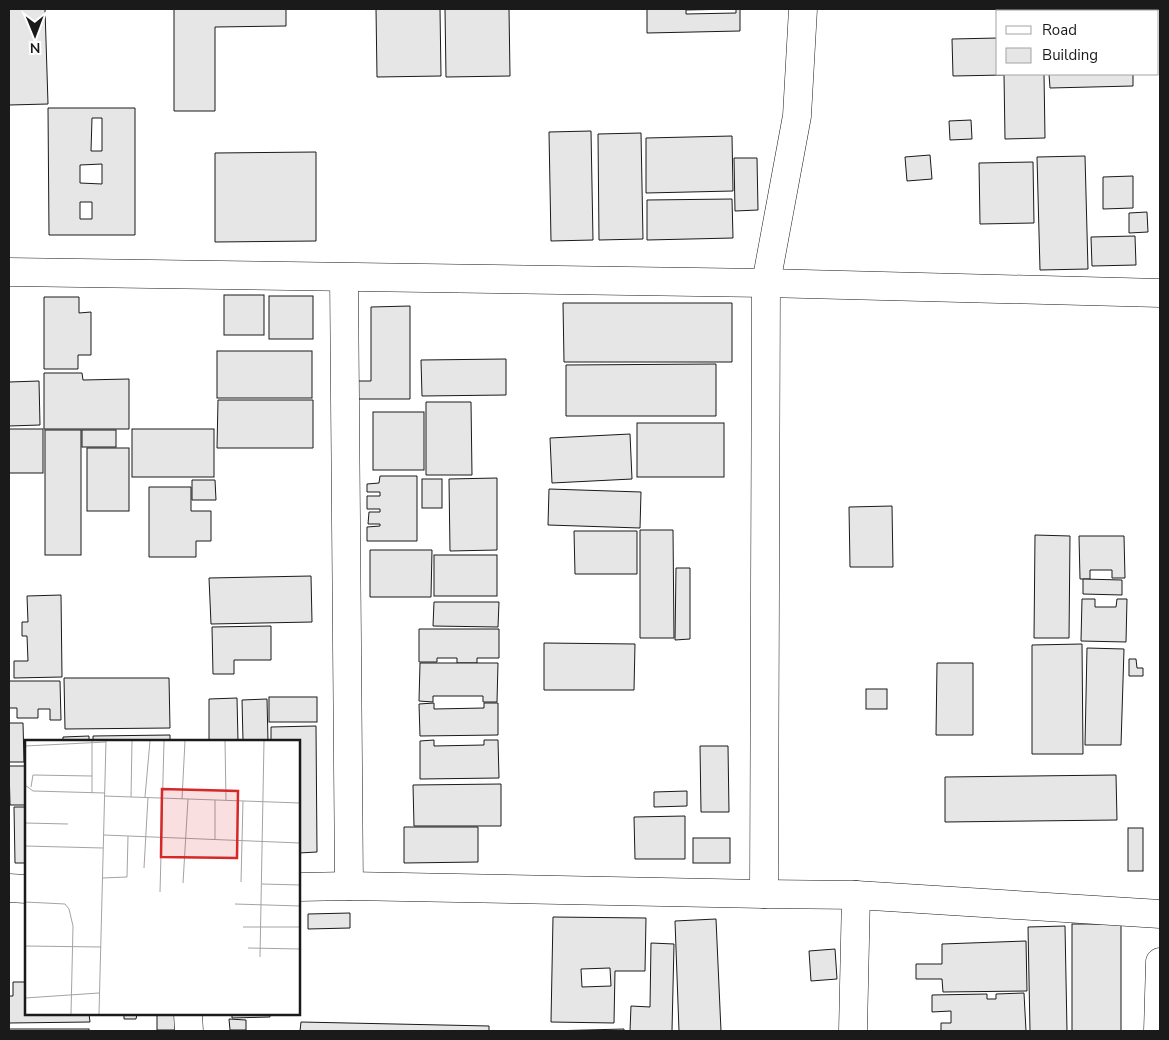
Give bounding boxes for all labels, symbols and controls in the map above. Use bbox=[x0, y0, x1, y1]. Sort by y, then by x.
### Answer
north arrow bbox=[10, 10, 60, 60]
legend bbox=[996, 10, 1159, 75]
text: Road bbox=[1042, 20, 1077, 40]
text: N bbox=[30, 38, 41, 57]
text: Building bbox=[1042, 45, 1098, 65]
inset map bbox=[25, 740, 300, 1015]

